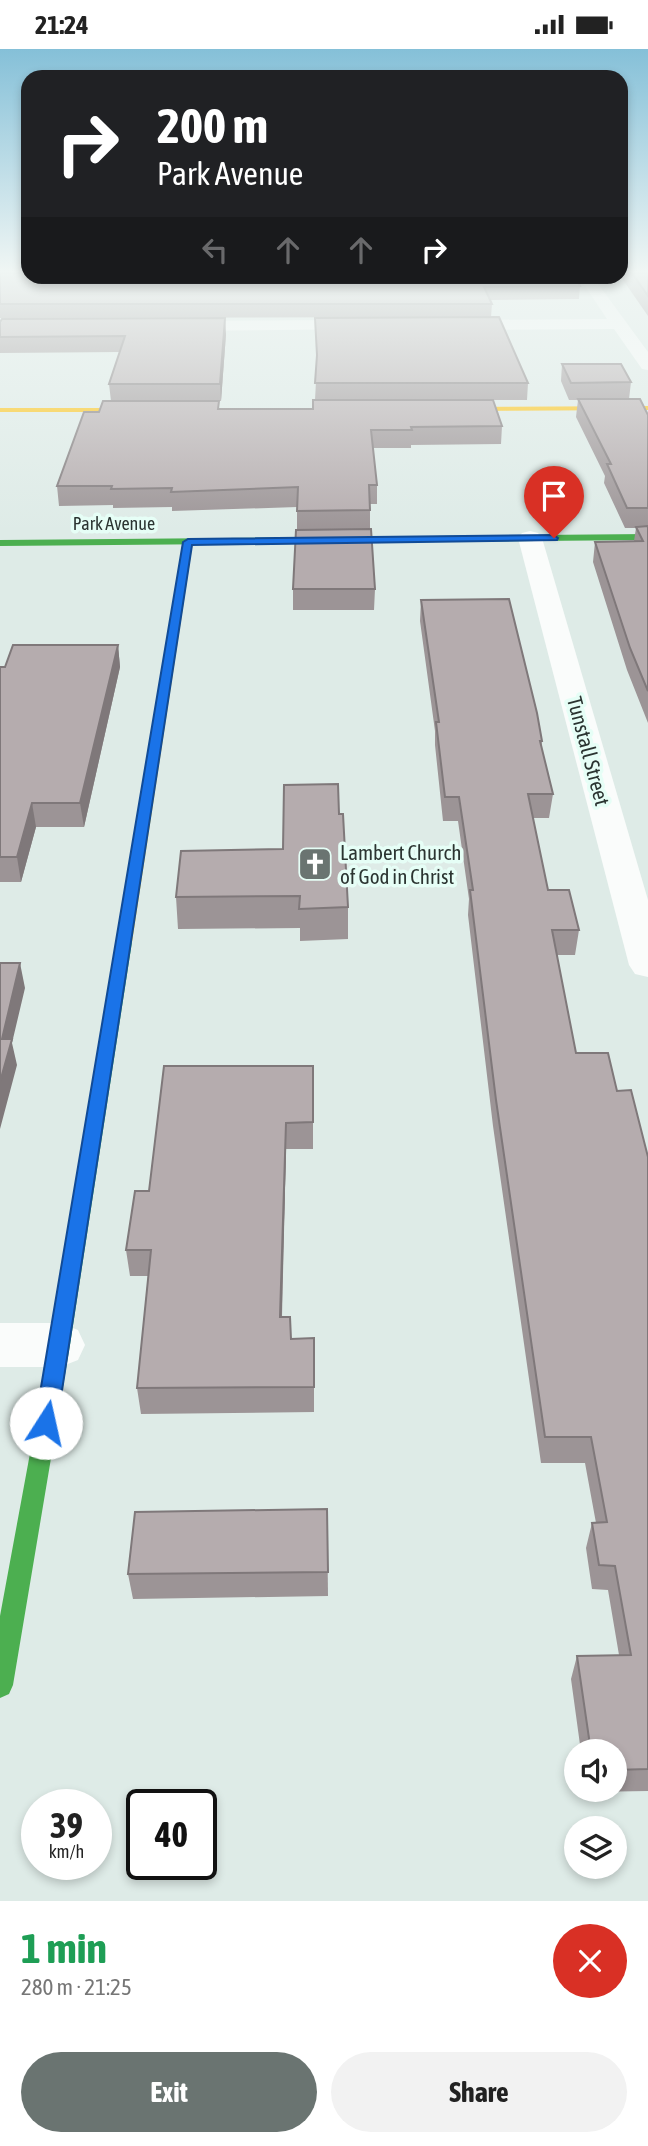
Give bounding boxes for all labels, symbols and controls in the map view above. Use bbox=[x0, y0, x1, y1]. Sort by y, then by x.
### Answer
text: 21:24 bbox=[35, 10, 89, 40]
text: 200 m bbox=[157, 97, 268, 153]
icon: right bbox=[42, 98, 133, 189]
text: Park Avenue bbox=[157, 155, 303, 192]
icon: left bbox=[196, 231, 234, 269]
icon: ahead bbox=[269, 231, 307, 269]
icon: ahead bbox=[342, 231, 380, 269]
icon: right bbox=[415, 231, 453, 269]
pin bbox=[524, 466, 584, 538]
icon: arrive bbox=[535, 477, 573, 515]
street label: Park Avenue bbox=[73, 513, 155, 534]
street label: Tunstall Street bbox=[563, 694, 615, 808]
place label: Lambert Church of God in Christ bbox=[340, 840, 461, 888]
church icon: Lambert Church of God in Christ bbox=[296, 845, 334, 883]
position arrow bbox=[9, 1386, 83, 1460]
map controls bbox=[564, 1739, 627, 1879]
button: sound bbox=[564, 1739, 627, 1802]
speed limit sign: 40 bbox=[126, 1789, 217, 1880]
text: 39 bbox=[50, 1805, 83, 1845]
button: layers bbox=[564, 1816, 627, 1879]
text: km/h bbox=[49, 1841, 84, 1862]
text: 1 min bbox=[21, 1924, 107, 1972]
button: close bbox=[553, 1924, 627, 1998]
text: 280 m · 21:25 bbox=[21, 1974, 132, 2000]
button: Exit bbox=[21, 2052, 317, 2132]
button: Share bbox=[331, 2052, 627, 2132]

